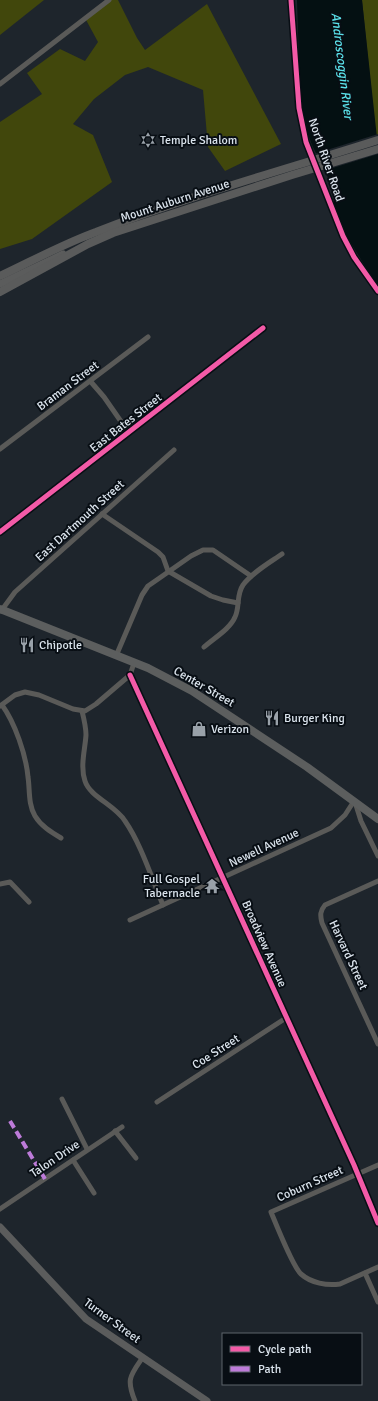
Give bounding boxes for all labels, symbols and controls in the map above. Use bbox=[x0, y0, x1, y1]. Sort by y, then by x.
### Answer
water label: Androscoggin River bbox=[328, 12, 357, 122]
street label: North River Road bbox=[305, 117, 347, 203]
synagogue icon: Temple Shalom bbox=[139, 131, 157, 149]
place label: Temple Shalom bbox=[160, 133, 237, 148]
street label: Mount Auburn Avenue bbox=[119, 176, 231, 226]
street label: Braman Street bbox=[34, 358, 102, 414]
street label: East Bates Street bbox=[87, 390, 165, 456]
street label: East Dartmouth Street bbox=[32, 477, 128, 565]
restaurant icon: Chipotle bbox=[18, 636, 36, 654]
place label: Chipotle bbox=[39, 638, 82, 653]
street label: Center Street bbox=[171, 663, 237, 711]
restaurant icon: Burger King bbox=[263, 709, 281, 727]
place label: Burger King bbox=[284, 711, 345, 726]
shop icon: Verizon bbox=[190, 720, 208, 738]
place label: Verizon bbox=[211, 722, 249, 737]
street label: Newell Avenue bbox=[227, 825, 301, 871]
place label: Full Gospel Tabernacle bbox=[143, 872, 200, 901]
temple icon: Full Gospel Tabernacle bbox=[203, 877, 221, 895]
street label: Broadview Avenue bbox=[238, 898, 290, 990]
street label: Harvard Street bbox=[325, 918, 371, 992]
street label: Coe Street bbox=[190, 1031, 242, 1073]
street label: Talon Drive bbox=[27, 1137, 83, 1181]
street label: Coburn Street bbox=[274, 1163, 346, 1205]
street label: Turner Street bbox=[81, 1295, 143, 1347]
legend bbox=[222, 1333, 362, 1385]
text: Cycle path bbox=[258, 1342, 311, 1357]
text: Path bbox=[258, 1362, 281, 1377]

